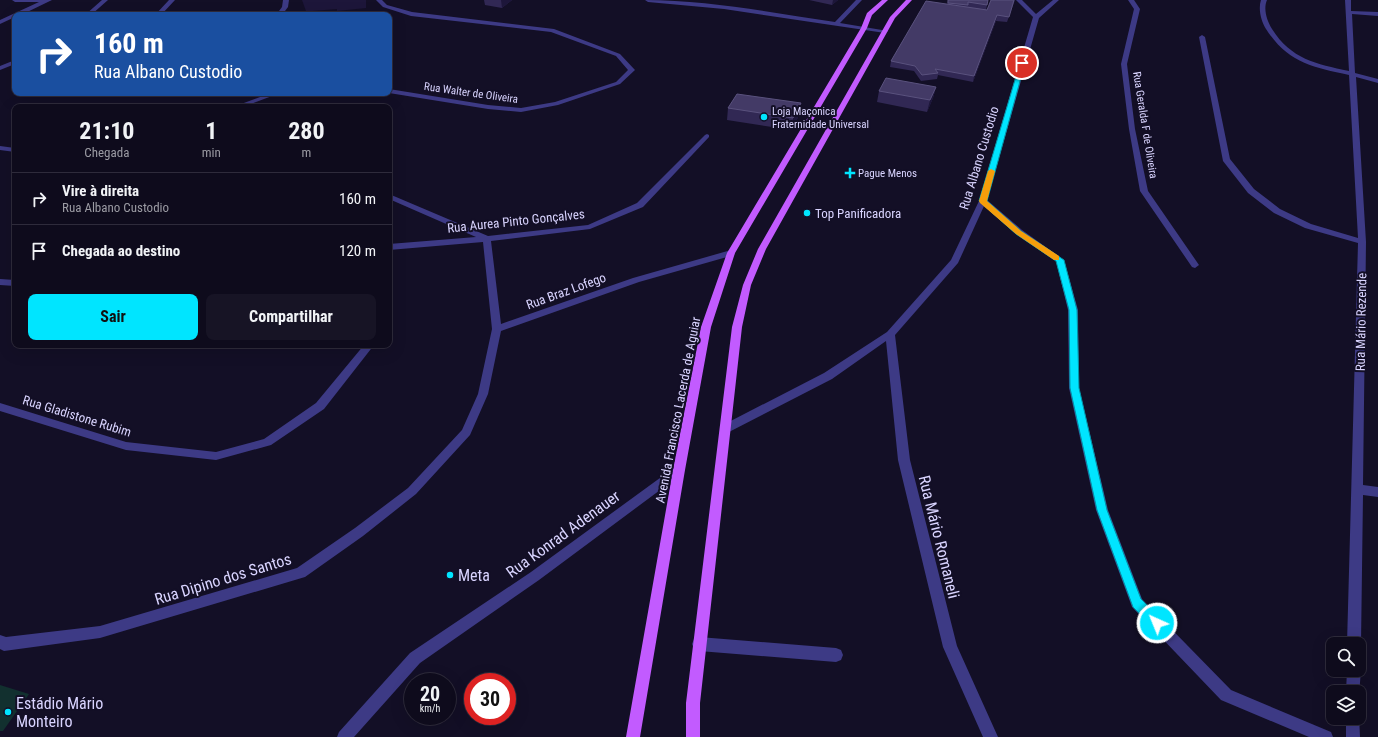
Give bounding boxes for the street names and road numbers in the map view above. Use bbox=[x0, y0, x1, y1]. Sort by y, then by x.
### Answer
street label: Rua Geralda F de Oliveira bbox=[1130, 71, 1160, 179]
street label: Rua Walter de Oliveira bbox=[423, 80, 519, 106]
street label: Rua Albano Custodio bbox=[956, 105, 1002, 211]
street label: Rua Aurea Pinto Gonçalves bbox=[447, 206, 586, 236]
street label: Rua Braz Lofego bbox=[524, 270, 608, 312]
street label: Rua Mário Rezende bbox=[1353, 273, 1369, 371]
street label: Avenida Francisco Lacerda de Aguiar bbox=[653, 316, 703, 504]
street label: Rua Gladistone Rubim bbox=[21, 392, 133, 440]
street label: Rua Mário Romaneli bbox=[914, 473, 964, 601]
street label: Rua Konrad Adenauer bbox=[502, 486, 624, 582]
street label: Rua Dipino dos Santos bbox=[152, 549, 294, 609]

